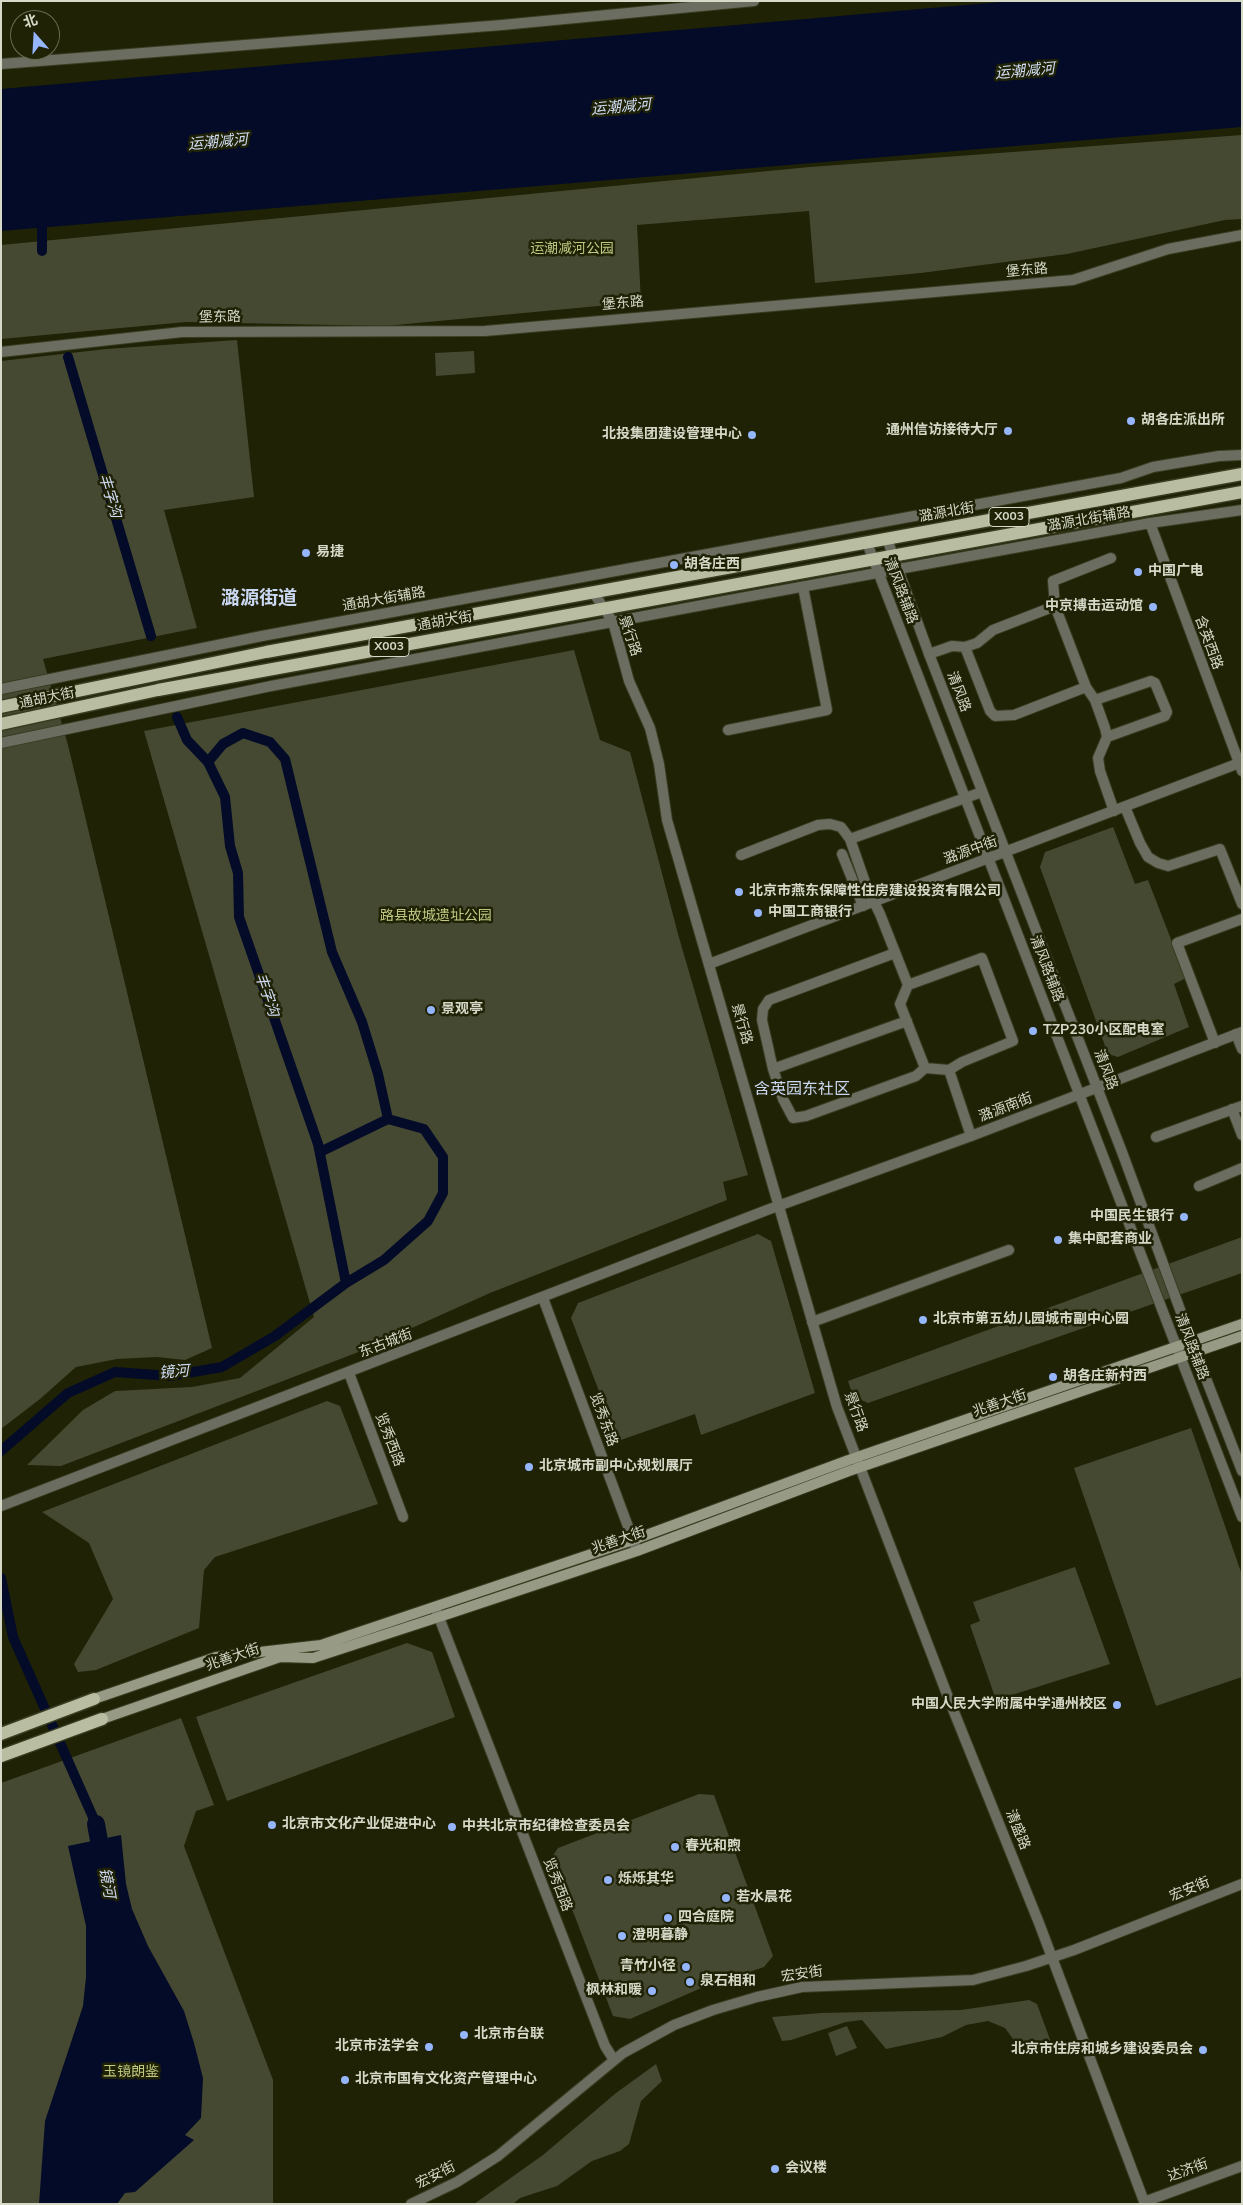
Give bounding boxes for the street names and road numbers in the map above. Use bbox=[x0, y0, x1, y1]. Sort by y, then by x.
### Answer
street label: 堡东路 bbox=[1005, 261, 1049, 281]
street label: 堡东路 bbox=[601, 294, 645, 314]
street label: 堡东路 bbox=[199, 309, 241, 327]
street label: 潞源北街 bbox=[918, 500, 976, 526]
street label: 潞源北街辅路 bbox=[1046, 504, 1132, 536]
road number: X003 bbox=[989, 508, 1029, 526]
street label: 清风路辅路 bbox=[880, 555, 920, 627]
street label: 通胡大街辅路 bbox=[341, 584, 427, 616]
street label: 通胡大街 bbox=[416, 609, 474, 635]
street label: 景行路 bbox=[614, 613, 644, 659]
street label: 含英西路 bbox=[1191, 614, 1225, 672]
road number: X003 bbox=[369, 638, 409, 656]
street label: 清风路 bbox=[943, 669, 973, 715]
street label: 通胡大街 bbox=[18, 685, 76, 713]
street label: 潞源中街 bbox=[942, 834, 1000, 868]
street label: 清风路辅路 bbox=[1026, 933, 1066, 1005]
street label: 景行路 bbox=[727, 1001, 755, 1047]
street label: 清风路 bbox=[1090, 1047, 1120, 1093]
street label: 潞源南街 bbox=[977, 1090, 1035, 1126]
street label: 清风路辅路 bbox=[1171, 1311, 1211, 1383]
street label: 东古城街 bbox=[357, 1326, 415, 1362]
street label: 兆善大街 bbox=[971, 1387, 1029, 1421]
street label: 景行路 bbox=[840, 1389, 870, 1435]
street label: 览秀东路 bbox=[586, 1391, 620, 1449]
street label: 览秀西路 bbox=[371, 1411, 407, 1469]
street label: 兆善大街 bbox=[590, 1524, 648, 1558]
street label: 兆善大街 bbox=[204, 1641, 262, 1675]
street label: 清盛路 bbox=[1001, 1807, 1033, 1853]
street label: 览秀西路 bbox=[539, 1856, 575, 1914]
street label: 宏安街 bbox=[1167, 1874, 1213, 1906]
street label: 宏安街 bbox=[780, 1964, 824, 1986]
street label: 达济街 bbox=[1165, 2156, 1211, 2186]
street label: 宏安街 bbox=[413, 2159, 459, 2193]

